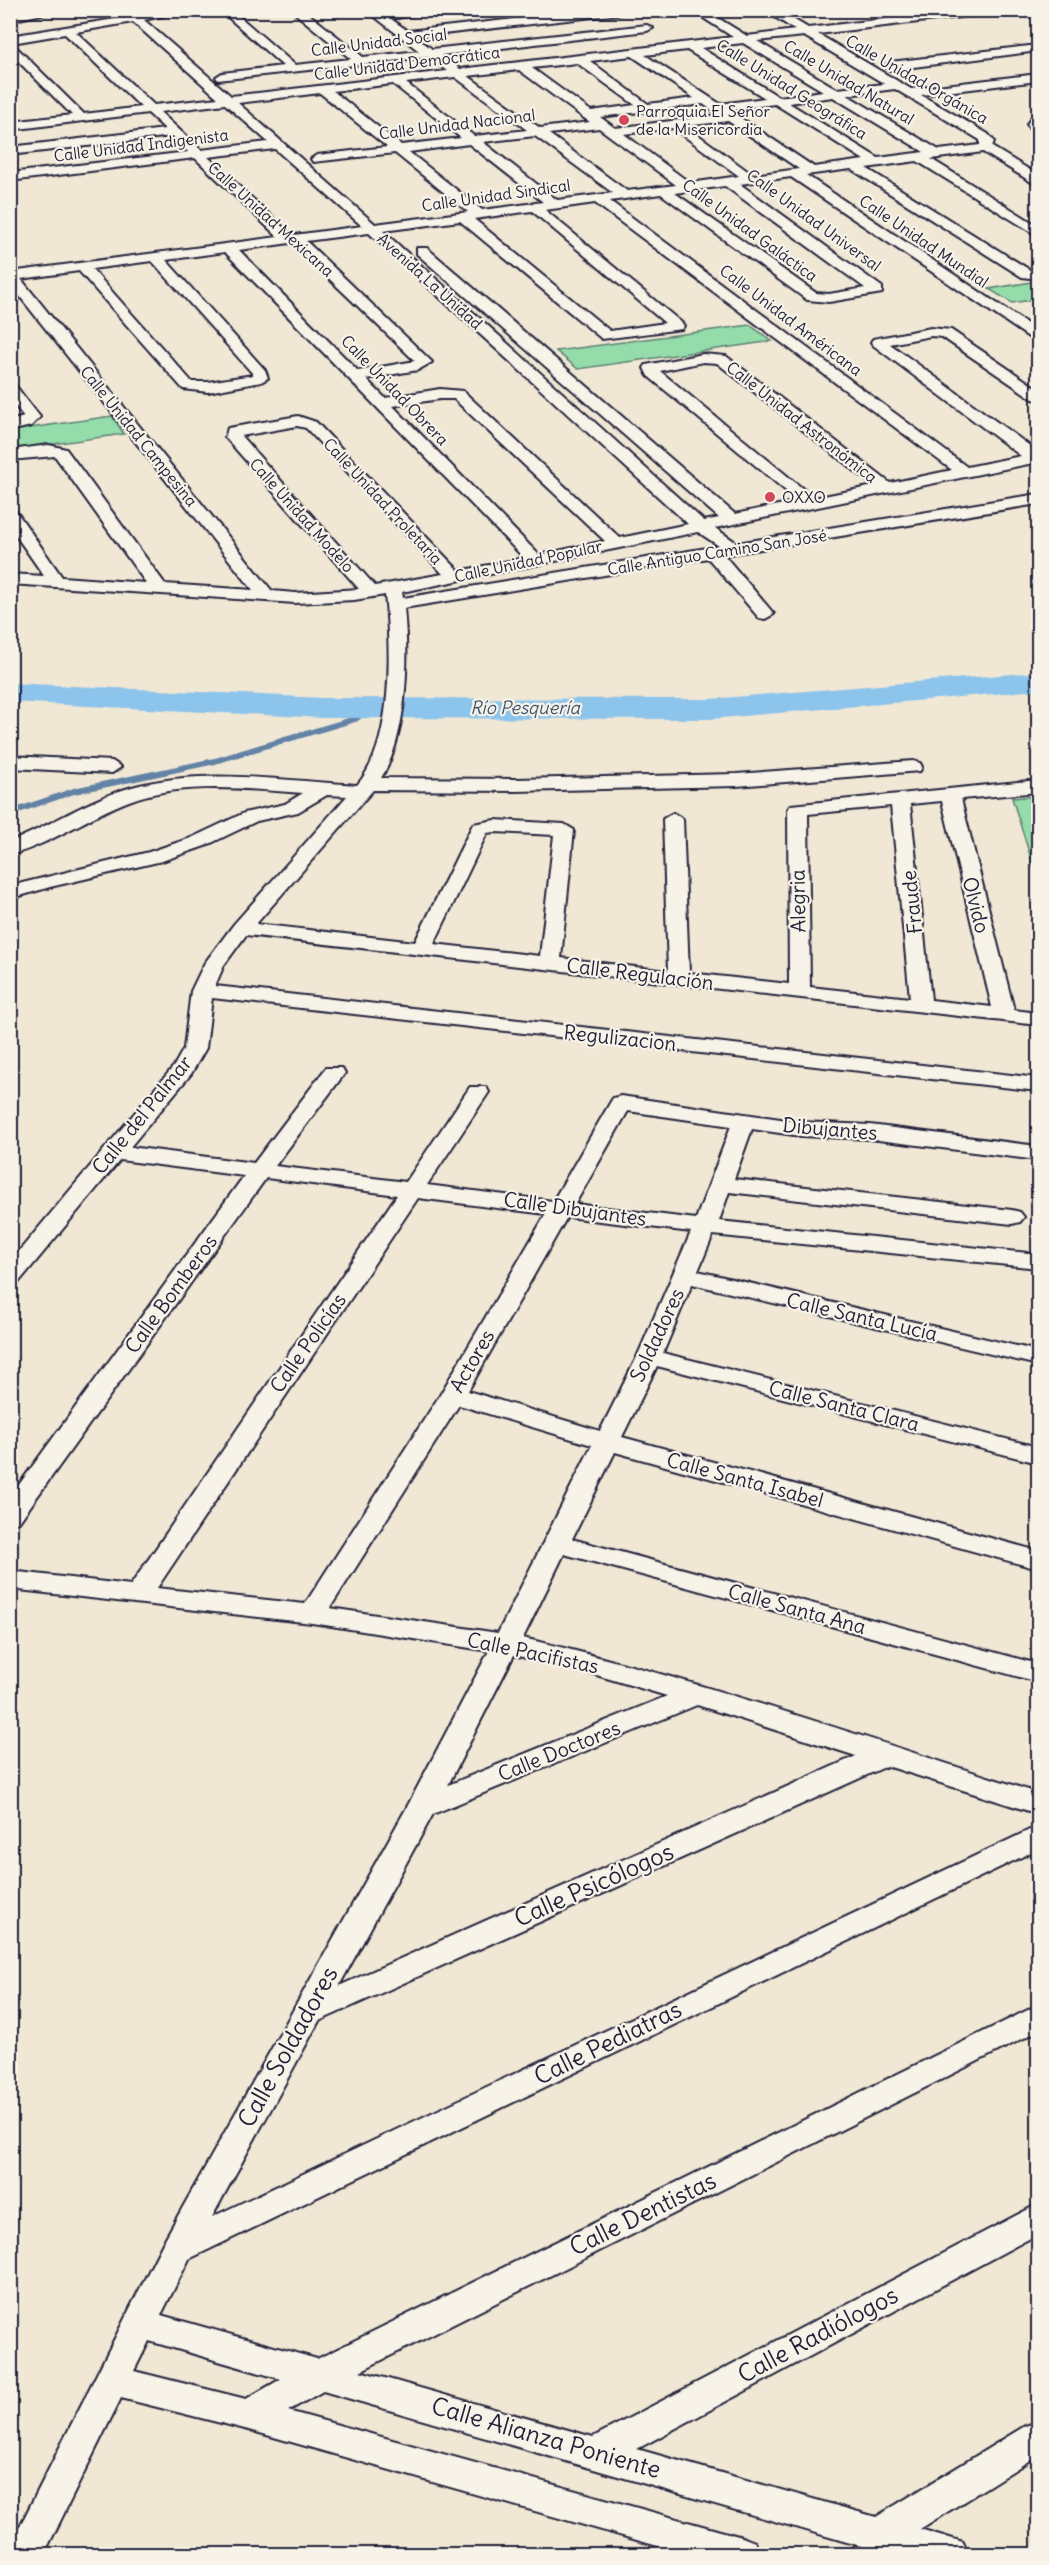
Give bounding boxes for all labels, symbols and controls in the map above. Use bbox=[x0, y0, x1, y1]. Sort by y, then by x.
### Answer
street label: Calle Unidad Social bbox=[310, 24, 448, 60]
street label: Calle Unidad Orgánica bbox=[842, 30, 992, 128]
street label: Calle Unidad Geográfica bbox=[713, 34, 871, 144]
street label: Calle Unidad Natural bbox=[780, 35, 918, 129]
street label: Calle Unidad Democrática bbox=[313, 42, 501, 84]
place label: Parroquia El Señor de la Misericordia bbox=[636, 101, 771, 139]
street label: Calle Unidad Nacional bbox=[378, 104, 536, 144]
marker: Parroquia El Señor de la Misericordia bbox=[617, 113, 631, 127]
street label: Calle Unidad Indigenista bbox=[53, 124, 229, 166]
street label: Calle Unidad Mexicana bbox=[204, 157, 338, 281]
street label: Calle Unidad Universal bbox=[743, 165, 885, 275]
street label: Calle Unidad Galáctica bbox=[679, 174, 821, 286]
street label: Calle Unidad Sindical bbox=[420, 175, 572, 215]
street label: Calle Unidad Mundial bbox=[856, 190, 992, 292]
street label: Avenida La Unidad bbox=[373, 228, 487, 334]
street label: Calle Unidad Américana bbox=[716, 260, 866, 380]
street label: Calle Unidad Obrera bbox=[337, 331, 453, 449]
street label: Calle Unidad Astronómica bbox=[723, 357, 881, 487]
street label: Calle Unidad Campesina bbox=[76, 362, 202, 510]
street label: Calle Unidad Proletaria bbox=[319, 434, 447, 568]
street label: Calle Unidad Modelo bbox=[245, 454, 359, 576]
place label: OXXO bbox=[782, 487, 826, 507]
marker: OXXO bbox=[763, 490, 777, 504]
street label: Calle Antiguo Camino San José bbox=[606, 525, 828, 579]
street label: Calle Unidad Popular bbox=[452, 535, 604, 586]
water label: Río Pesquería bbox=[470, 696, 582, 719]
street label: Alegria bbox=[784, 869, 811, 933]
street label: Fraude bbox=[896, 869, 927, 935]
street label: Olvido bbox=[957, 874, 996, 936]
street label: Calle Regulación bbox=[565, 952, 715, 995]
street label: Regulizacion bbox=[563, 1019, 678, 1056]
street label: Calle del Palmar bbox=[86, 1050, 197, 1179]
street label: Dibujantes bbox=[782, 1112, 878, 1145]
street label: Calle Dibujantes bbox=[502, 1186, 648, 1231]
street label: Calle Bomberos bbox=[119, 1229, 222, 1358]
street label: Soldadores bbox=[624, 1284, 689, 1386]
street label: Calle Santa Lucía bbox=[784, 1287, 940, 1346]
street label: Calle Policías bbox=[264, 1288, 351, 1397]
street label: Actores bbox=[444, 1325, 500, 1397]
street label: Calle Santa Clara bbox=[766, 1375, 922, 1436]
street label: Calle Santa Isabel bbox=[664, 1447, 826, 1512]
street label: Calle Santa Ana bbox=[725, 1578, 869, 1639]
street label: Calle Pacifistas bbox=[465, 1626, 601, 1679]
street label: Calle Doctores bbox=[494, 1715, 624, 1786]
street label: Calle Psicólogos bbox=[509, 1836, 678, 1933]
street label: Calle Soldadores bbox=[231, 1961, 344, 2132]
street label: Calle Pediatras bbox=[529, 1993, 686, 2091]
street label: Calle Dentistas bbox=[564, 2165, 721, 2262]
street label: Calle Radiólogos bbox=[732, 2279, 903, 2389]
street label: Calle Alianza Poniente bbox=[428, 2390, 664, 2484]

